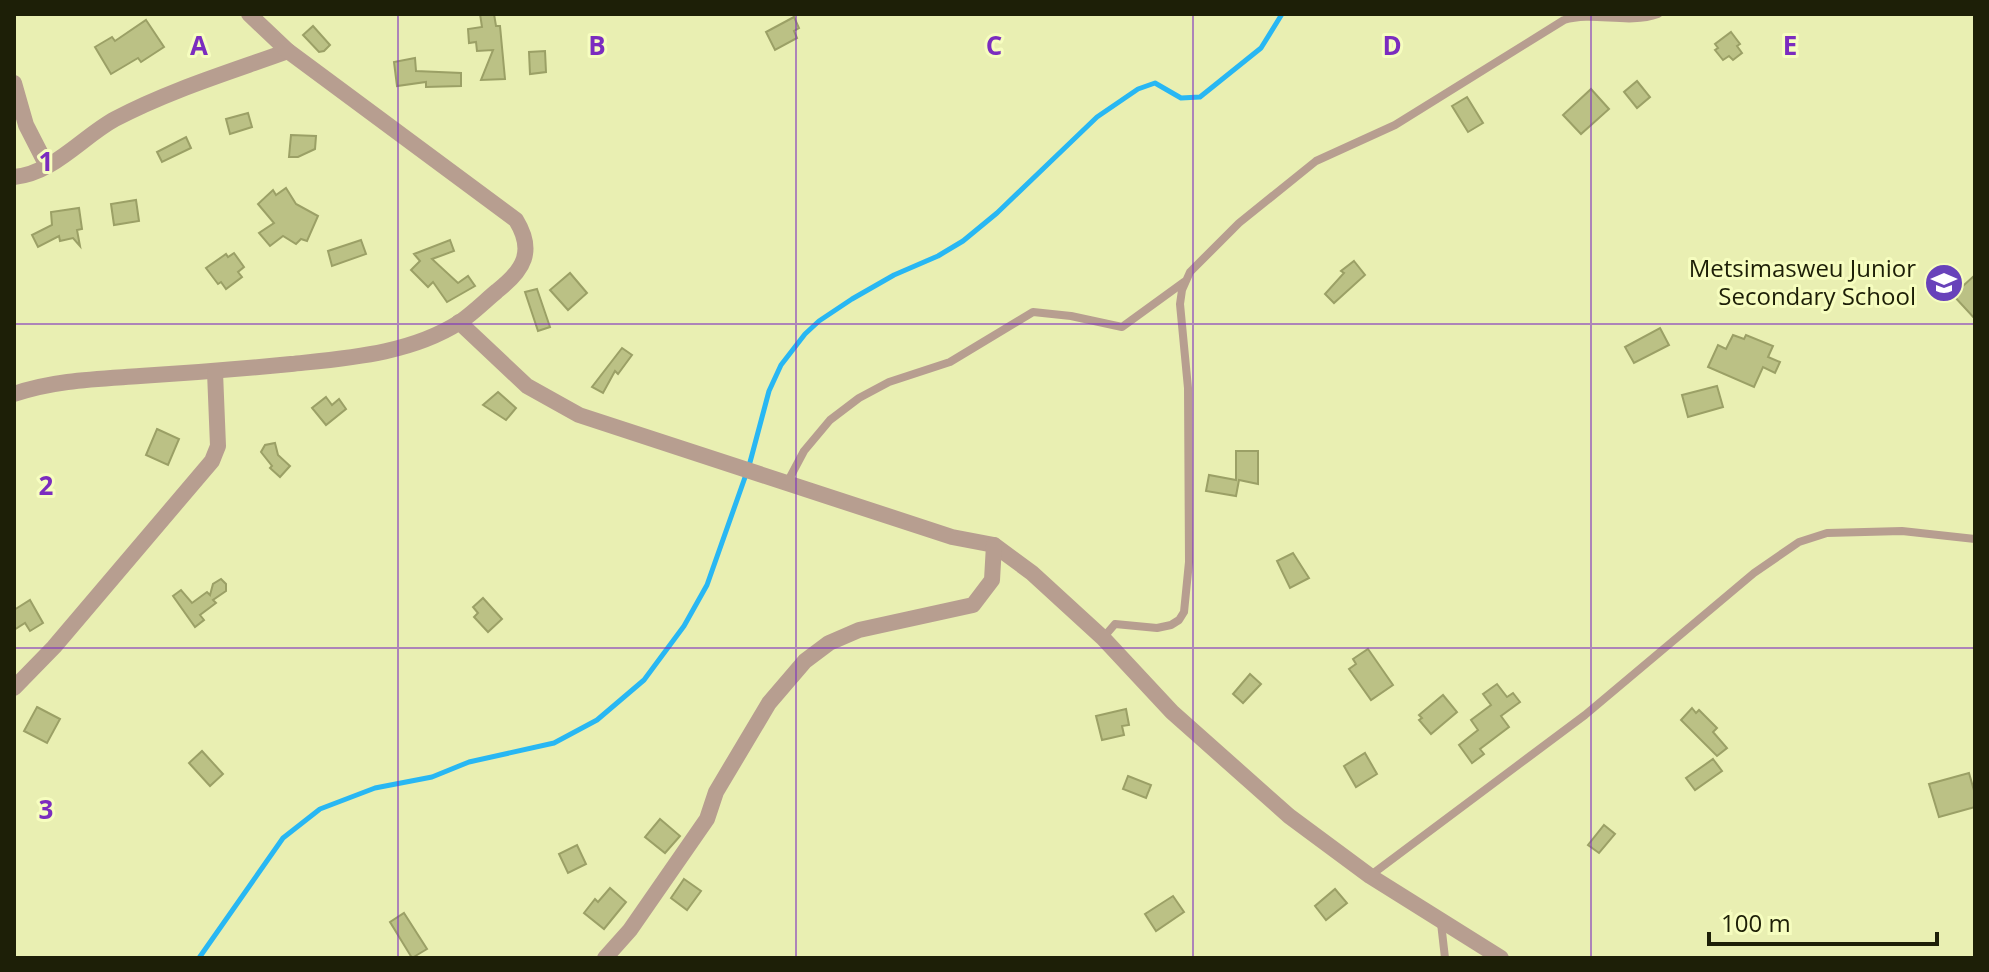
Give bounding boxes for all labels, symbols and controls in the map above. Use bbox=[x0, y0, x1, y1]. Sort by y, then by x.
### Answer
text: A bbox=[190, 27, 208, 63]
text: B bbox=[588, 27, 606, 63]
text: C bbox=[986, 27, 1002, 63]
text: D bbox=[1382, 27, 1402, 63]
text: E bbox=[1783, 27, 1797, 63]
text: 1 bbox=[39, 143, 53, 179]
place label: Metsimasweu Junior Secondary School bbox=[1689, 251, 1916, 312]
school or university icon: Metsimasweu Junior Secondary School bbox=[1923, 262, 1965, 304]
text: 2 bbox=[39, 467, 54, 503]
text: 3 bbox=[39, 791, 53, 827]
scale bar bbox=[1709, 896, 1937, 946]
text: 100 m bbox=[1721, 906, 1791, 939]

